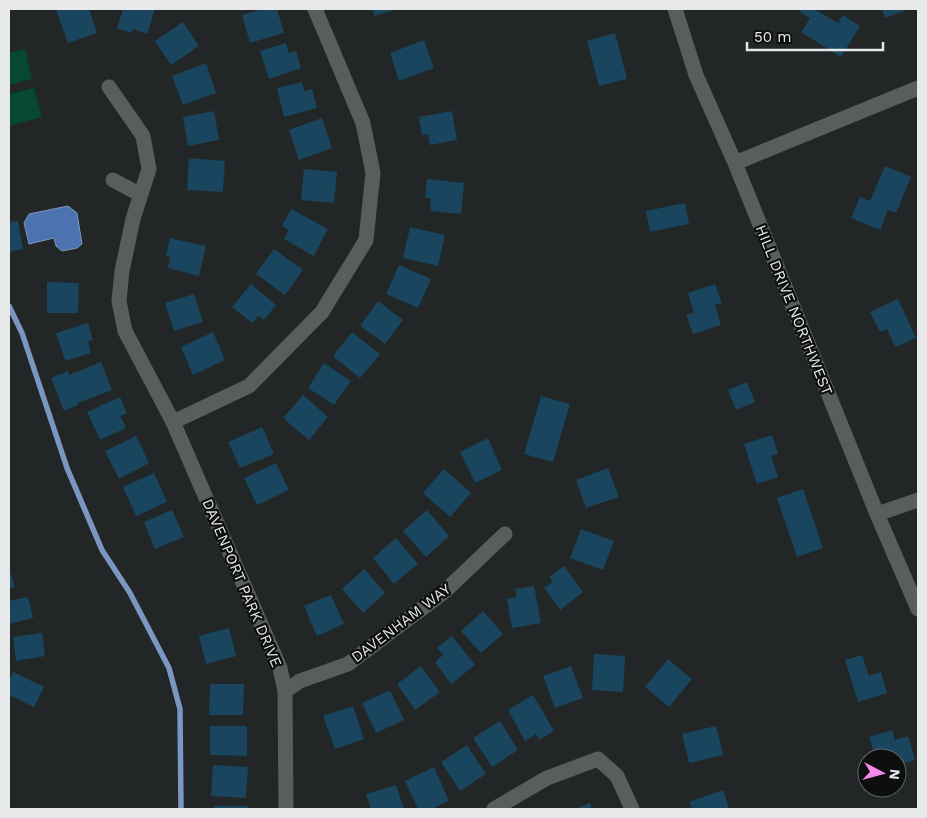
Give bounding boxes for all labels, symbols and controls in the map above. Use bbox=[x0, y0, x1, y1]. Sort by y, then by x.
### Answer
scale bar bbox=[747, 20, 883, 52]
text: 50 m bbox=[754, 28, 791, 46]
street label: HILL DRIVE NORTHWEST bbox=[752, 222, 836, 398]
street label: DAVENPORT PARK DRIVE bbox=[198, 496, 286, 670]
street label: DAVENHAM WAY bbox=[348, 580, 454, 666]
north arrow bbox=[857, 748, 907, 798]
text: N bbox=[886, 768, 903, 780]

